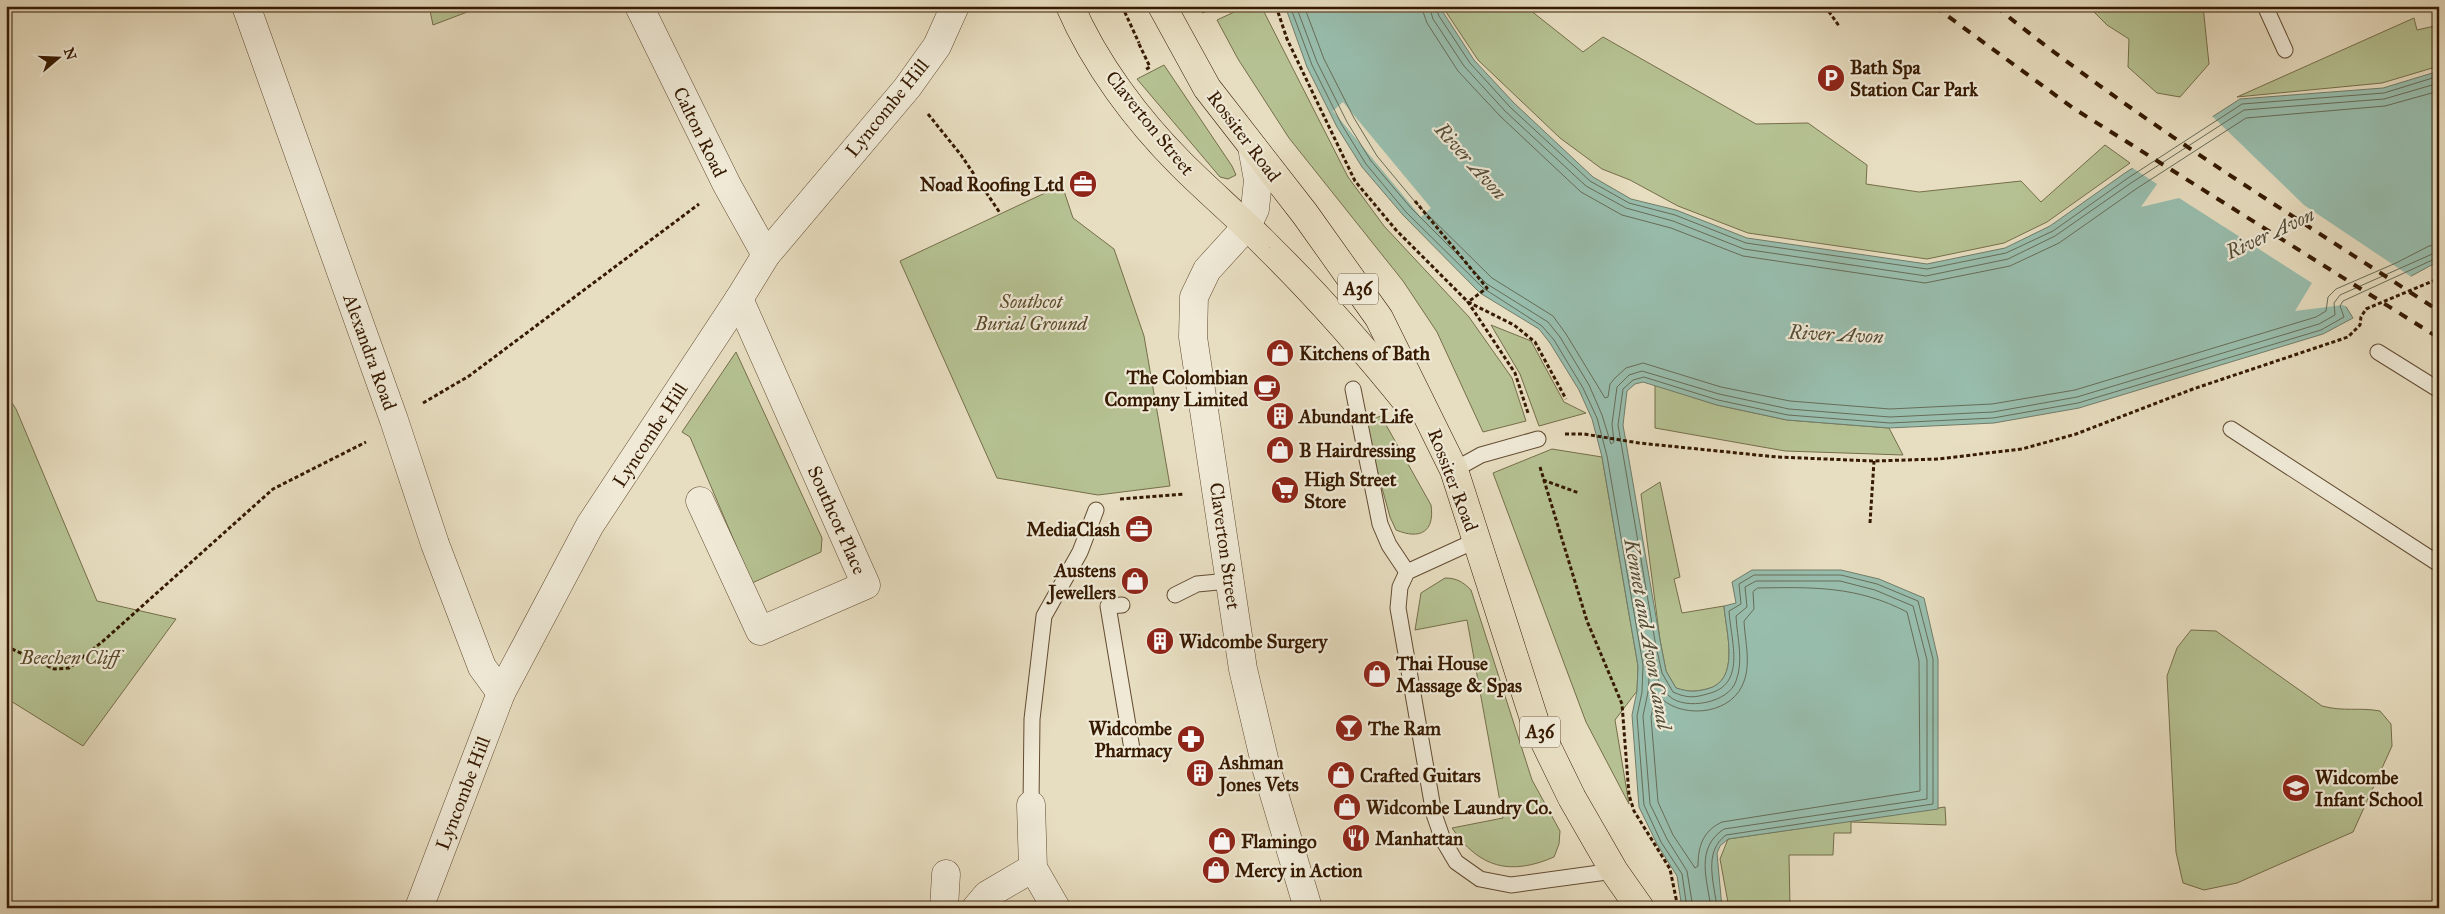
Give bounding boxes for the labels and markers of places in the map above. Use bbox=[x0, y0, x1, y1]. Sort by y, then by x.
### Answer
place label: Bath Spa Station Car Park bbox=[1850, 56, 1979, 101]
parking icon: Bath Spa Station Car Park bbox=[1816, 63, 1846, 93]
office icon: Noad Roofing Ltd bbox=[1068, 169, 1098, 199]
place label: Noad Roofing Ltd bbox=[920, 173, 1064, 197]
shop icon: Kitchens of Bath bbox=[1265, 338, 1295, 368]
place label: Kitchens of Bath bbox=[1299, 342, 1431, 365]
place label: The Colombian Company Limited bbox=[1104, 366, 1249, 412]
cafe icon: The Colombian Company Limited bbox=[1252, 373, 1282, 403]
building icon: Abundant Life bbox=[1265, 401, 1295, 431]
place label: Abundant Life bbox=[1297, 405, 1413, 428]
shop icon: B Hairdressing bbox=[1265, 435, 1295, 465]
place label: B Hairdressing bbox=[1299, 439, 1416, 463]
place label: High Street Store bbox=[1304, 468, 1397, 513]
supermarket icon: High Street Store bbox=[1270, 475, 1300, 505]
office icon: MediaClash bbox=[1124, 514, 1154, 544]
place label: MediaClash bbox=[1026, 518, 1120, 541]
place label: Austens Jewellers bbox=[1045, 559, 1116, 605]
shop icon: Austens Jewellers bbox=[1120, 566, 1150, 596]
building icon: Widcombe Surgery bbox=[1145, 626, 1175, 656]
place label: Widcombe Surgery bbox=[1179, 630, 1329, 654]
place label: Thai House Massage & Spas bbox=[1395, 652, 1522, 698]
shop icon: Thai House Massage & Spas bbox=[1362, 659, 1392, 689]
bar icon: The Ram bbox=[1334, 713, 1364, 743]
place label: Widcombe Pharmacy bbox=[1089, 717, 1173, 763]
place label: The Ram bbox=[1367, 717, 1441, 740]
pharmacy icon: Widcombe Pharmacy bbox=[1176, 724, 1206, 754]
place label: Ashman Jones Vets bbox=[1216, 751, 1299, 797]
building icon: Ashman Jones Vets bbox=[1185, 758, 1215, 788]
shop icon: Crafted Guitars bbox=[1326, 760, 1356, 790]
place label: Crafted Guitars bbox=[1360, 764, 1481, 787]
place label: Widcombe Infant School bbox=[2315, 766, 2424, 811]
school or university icon: Widcombe Infant School bbox=[2281, 773, 2311, 803]
shop icon: Widcombe Laundry Co. bbox=[1332, 792, 1362, 822]
place label: Widcombe Laundry Co. bbox=[1366, 796, 1552, 820]
restaurant icon: Manhattan bbox=[1341, 823, 1371, 853]
shop icon: Flamingo bbox=[1207, 826, 1237, 856]
place label: Manhattan bbox=[1375, 827, 1464, 850]
place label: Flamingo bbox=[1241, 830, 1317, 854]
shop icon: Mercy in Action bbox=[1201, 855, 1231, 885]
place label: Mercy in Action bbox=[1235, 859, 1363, 883]

